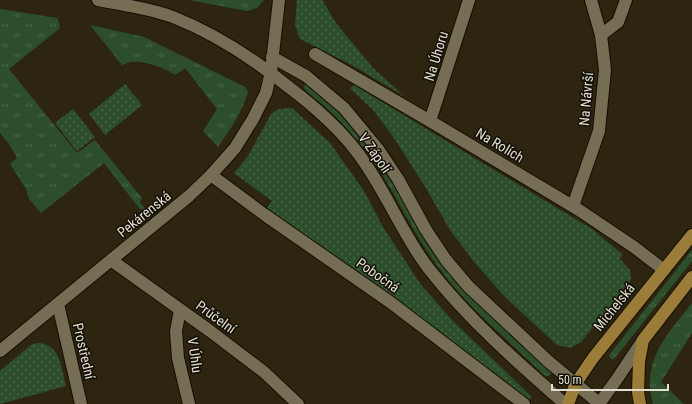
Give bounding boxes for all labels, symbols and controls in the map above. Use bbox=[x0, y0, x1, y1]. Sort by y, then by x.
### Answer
street label: Na Úhoru bbox=[420, 29, 451, 83]
street label: Na Návrší bbox=[576, 71, 596, 127]
street label: Na Rolích bbox=[473, 125, 527, 165]
street label: V Zápolí bbox=[355, 130, 395, 177]
street label: Pekárenská bbox=[114, 188, 174, 240]
street label: Pobočná bbox=[354, 255, 402, 295]
street label: Michelská bbox=[590, 280, 638, 334]
street label: Průčelní bbox=[193, 297, 240, 337]
street label: Prostřední bbox=[70, 321, 98, 381]
street label: V Úhlu bbox=[185, 336, 206, 374]
scale bar bbox=[552, 366, 668, 392]
text: 50 m bbox=[558, 373, 582, 387]

